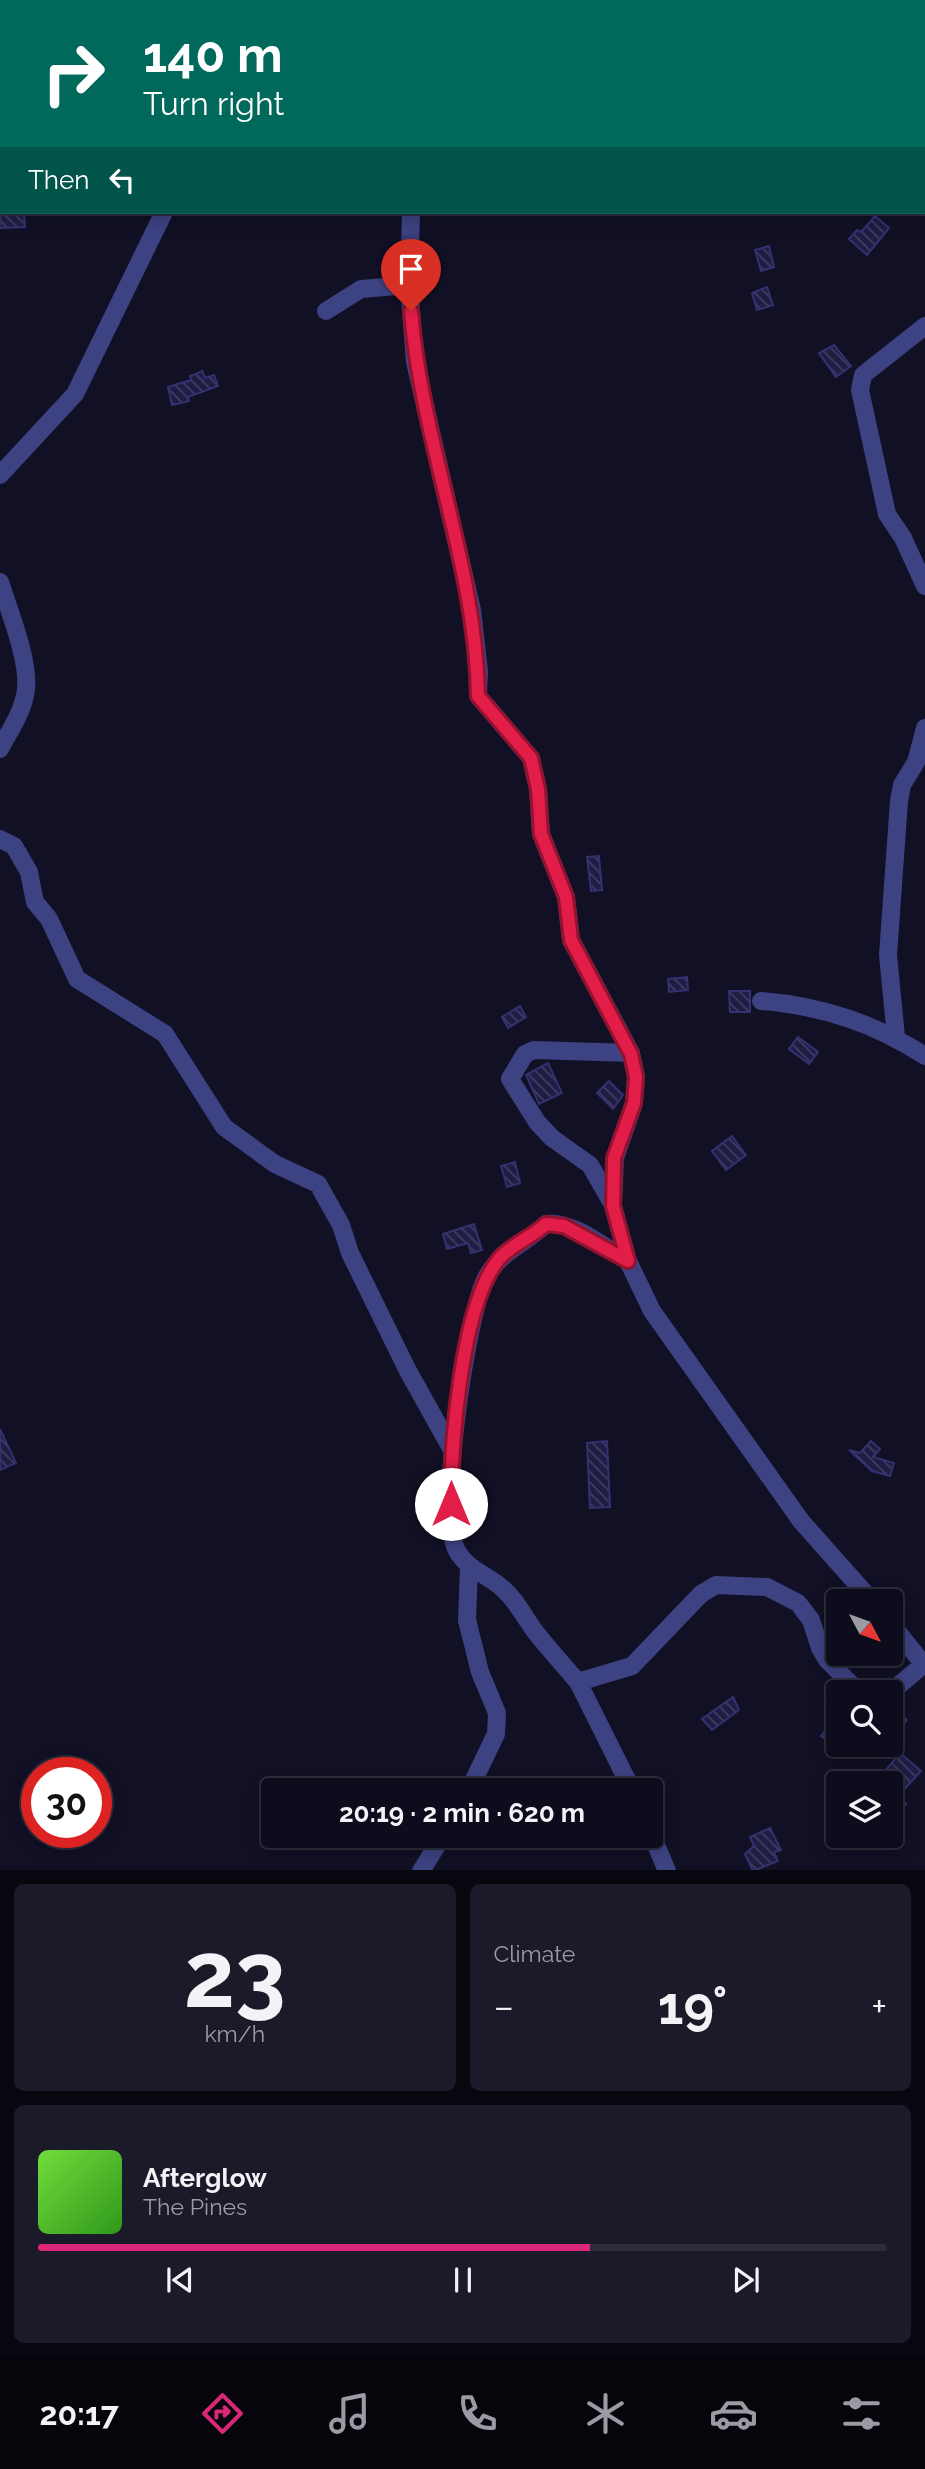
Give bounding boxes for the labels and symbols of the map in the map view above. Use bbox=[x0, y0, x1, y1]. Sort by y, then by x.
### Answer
pin bbox=[381, 239, 441, 311]
position arrow bbox=[414, 1467, 488, 1541]
north arrow bbox=[826, 1589, 903, 1666]
speed limit sign: 30 bbox=[21, 1757, 112, 1848]

